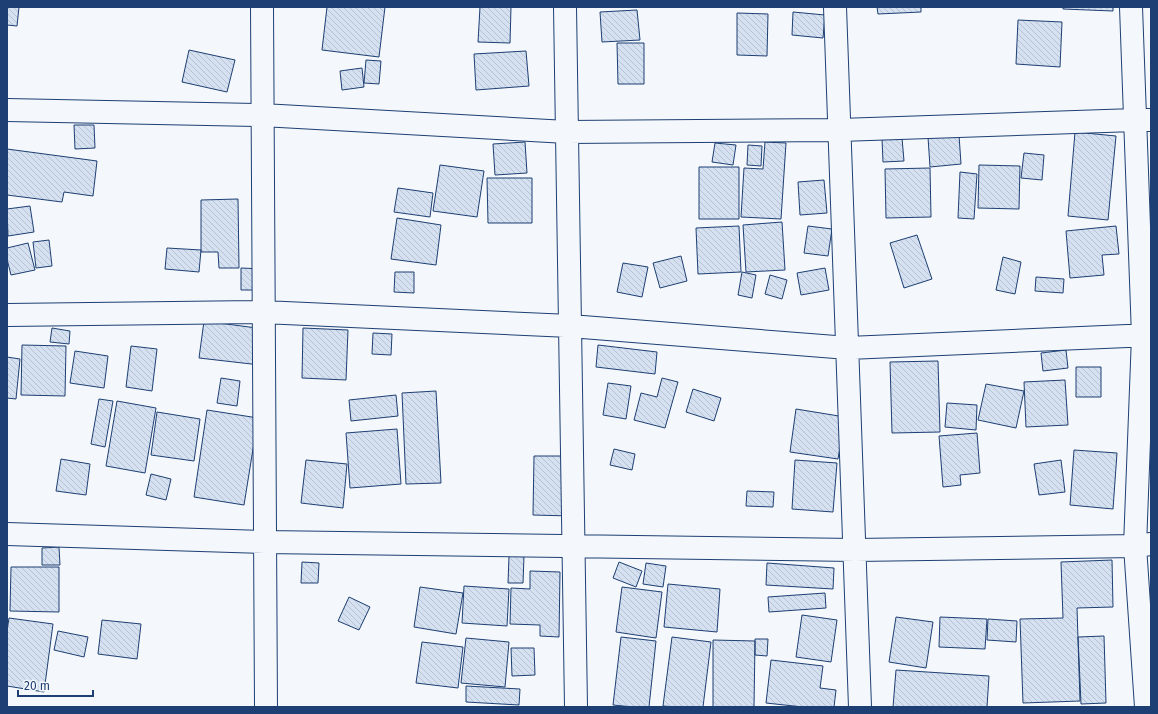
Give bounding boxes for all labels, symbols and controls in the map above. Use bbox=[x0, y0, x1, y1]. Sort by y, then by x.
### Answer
scale bar bbox=[18, 672, 93, 698]
text: 20 m bbox=[24, 679, 50, 693]

